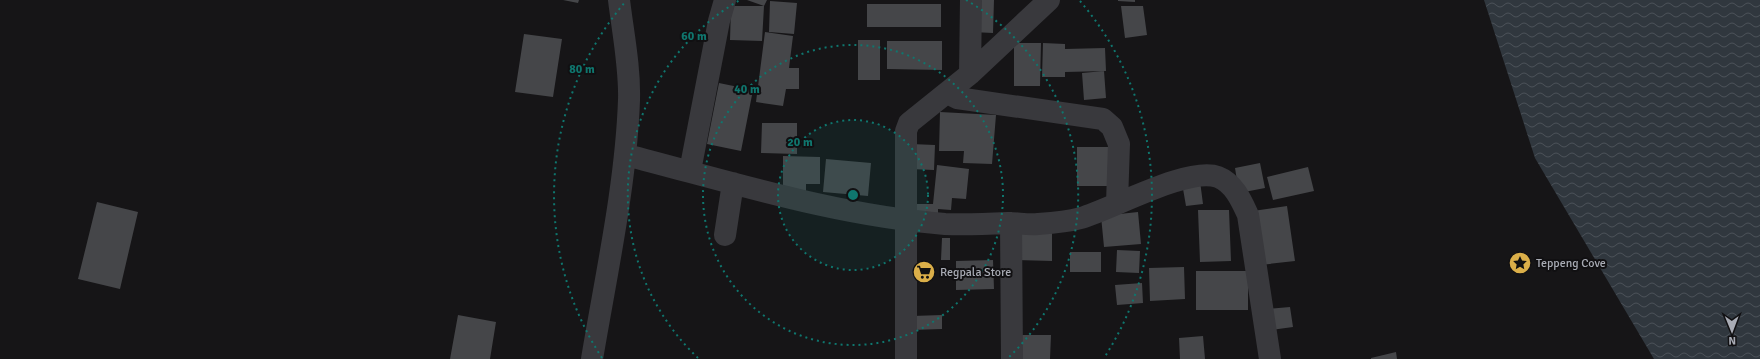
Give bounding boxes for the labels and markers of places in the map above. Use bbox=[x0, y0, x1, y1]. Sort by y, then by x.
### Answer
centre of rings bbox=[846, 188, 860, 202]
place icon: Teppeng Cove bbox=[1507, 250, 1533, 276]
place label: Teppeng Cove bbox=[1536, 256, 1606, 271]
supermarket icon: Regpala Store bbox=[911, 259, 937, 285]
place label: Regpala Store bbox=[940, 265, 1011, 280]

